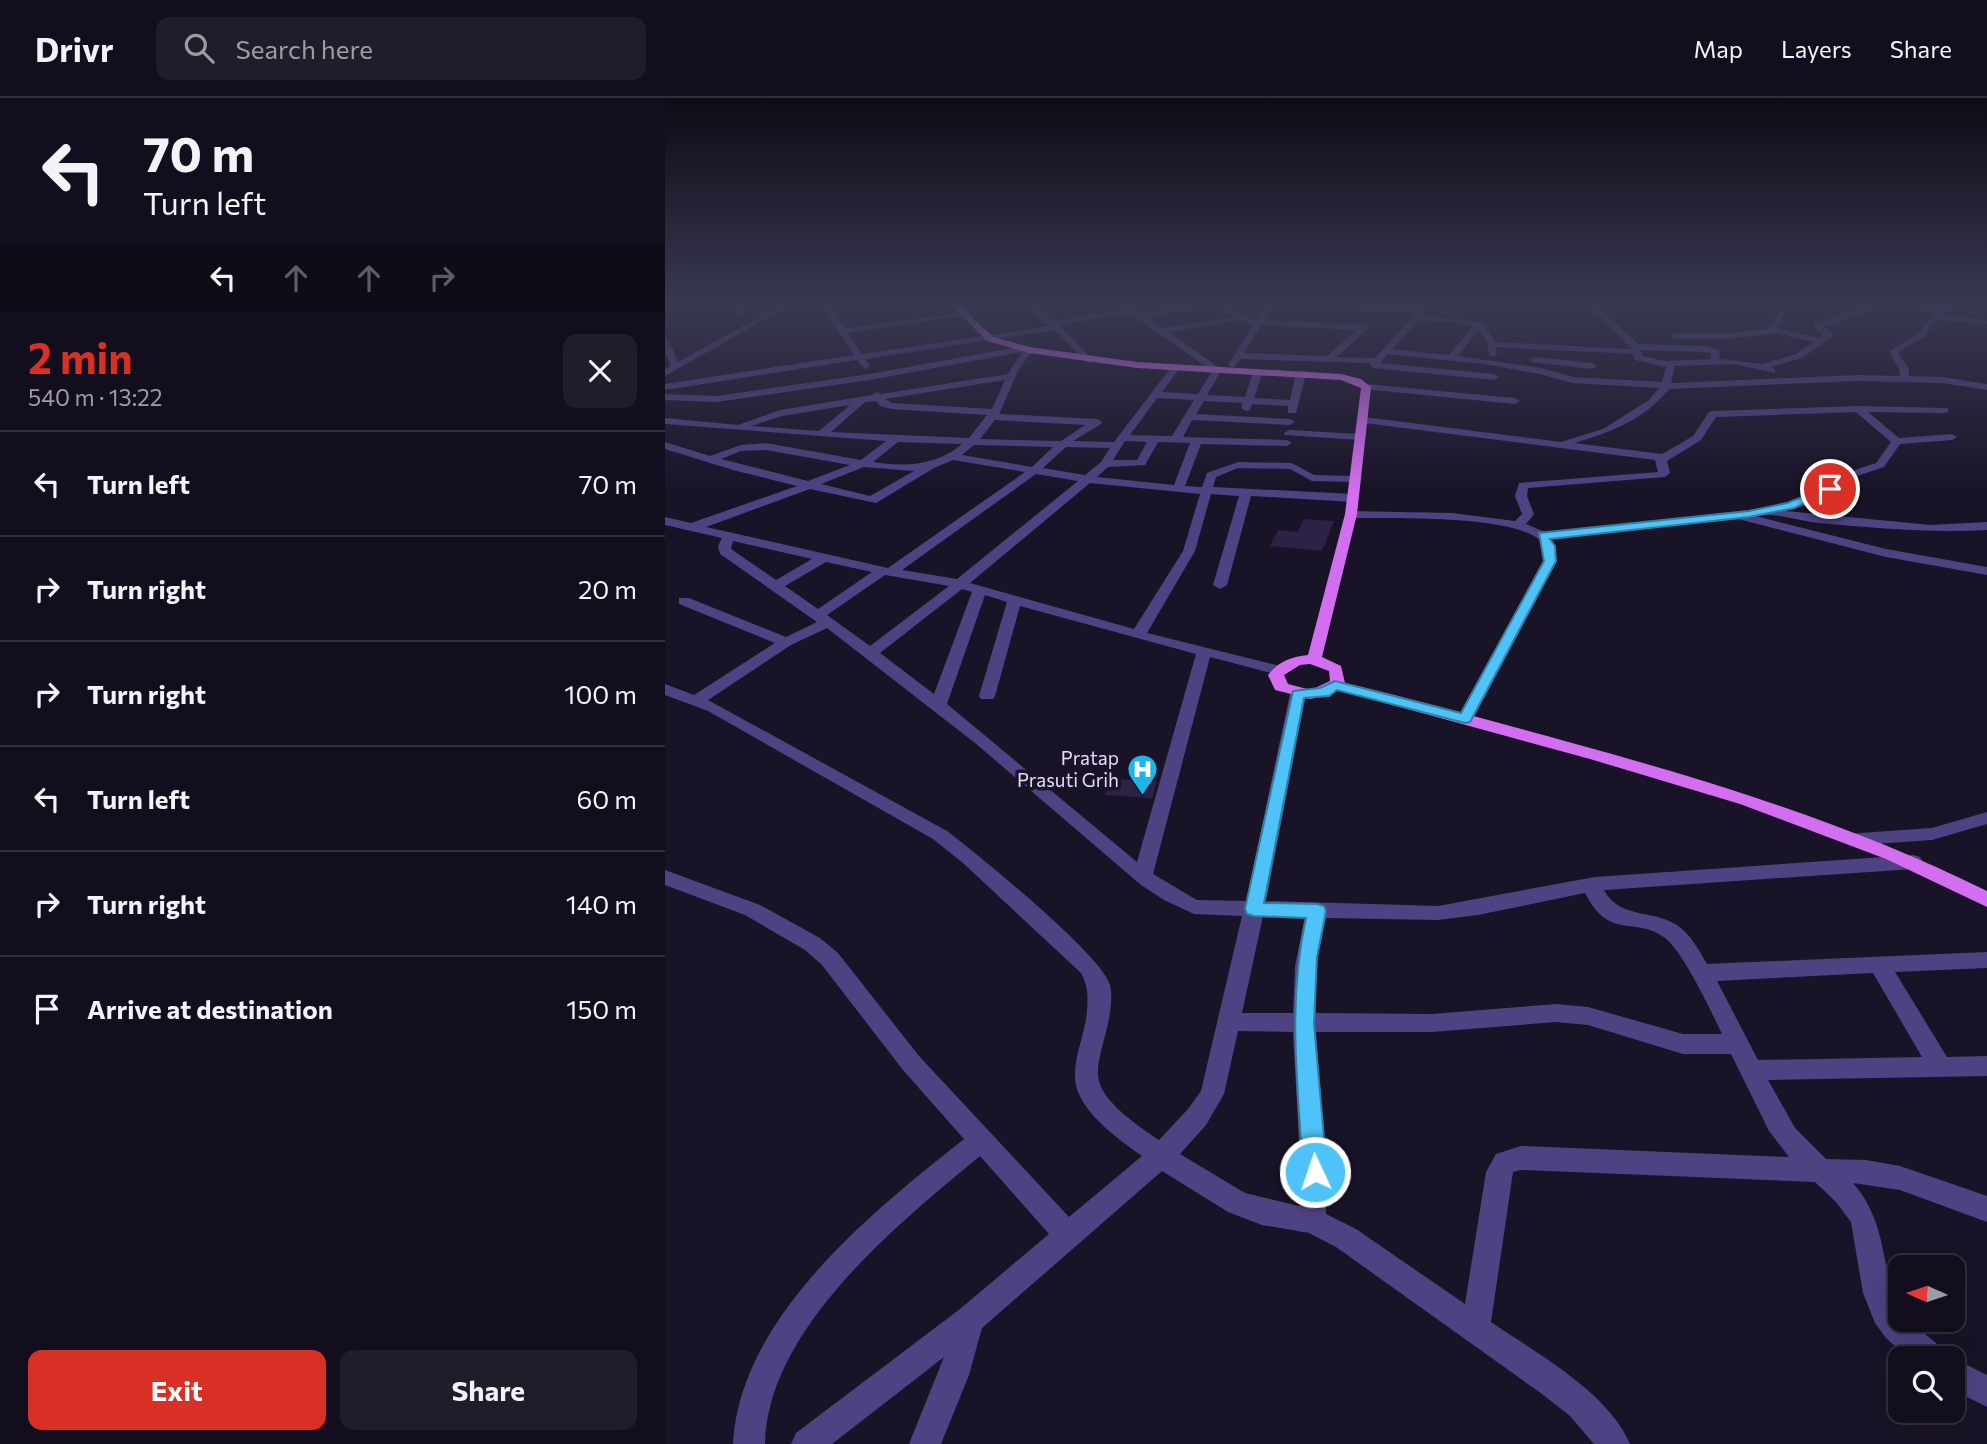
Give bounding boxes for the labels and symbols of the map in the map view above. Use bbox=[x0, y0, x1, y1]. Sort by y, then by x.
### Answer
pin bbox=[1800, 459, 1860, 519]
place label: Pratap Prasuti Grih bbox=[1017, 746, 1119, 791]
hospital icon: Pratap Prasuti Grih bbox=[1125, 752, 1159, 796]
position arrow bbox=[1278, 1135, 1352, 1209]
north arrow bbox=[1888, 1255, 1965, 1332]

